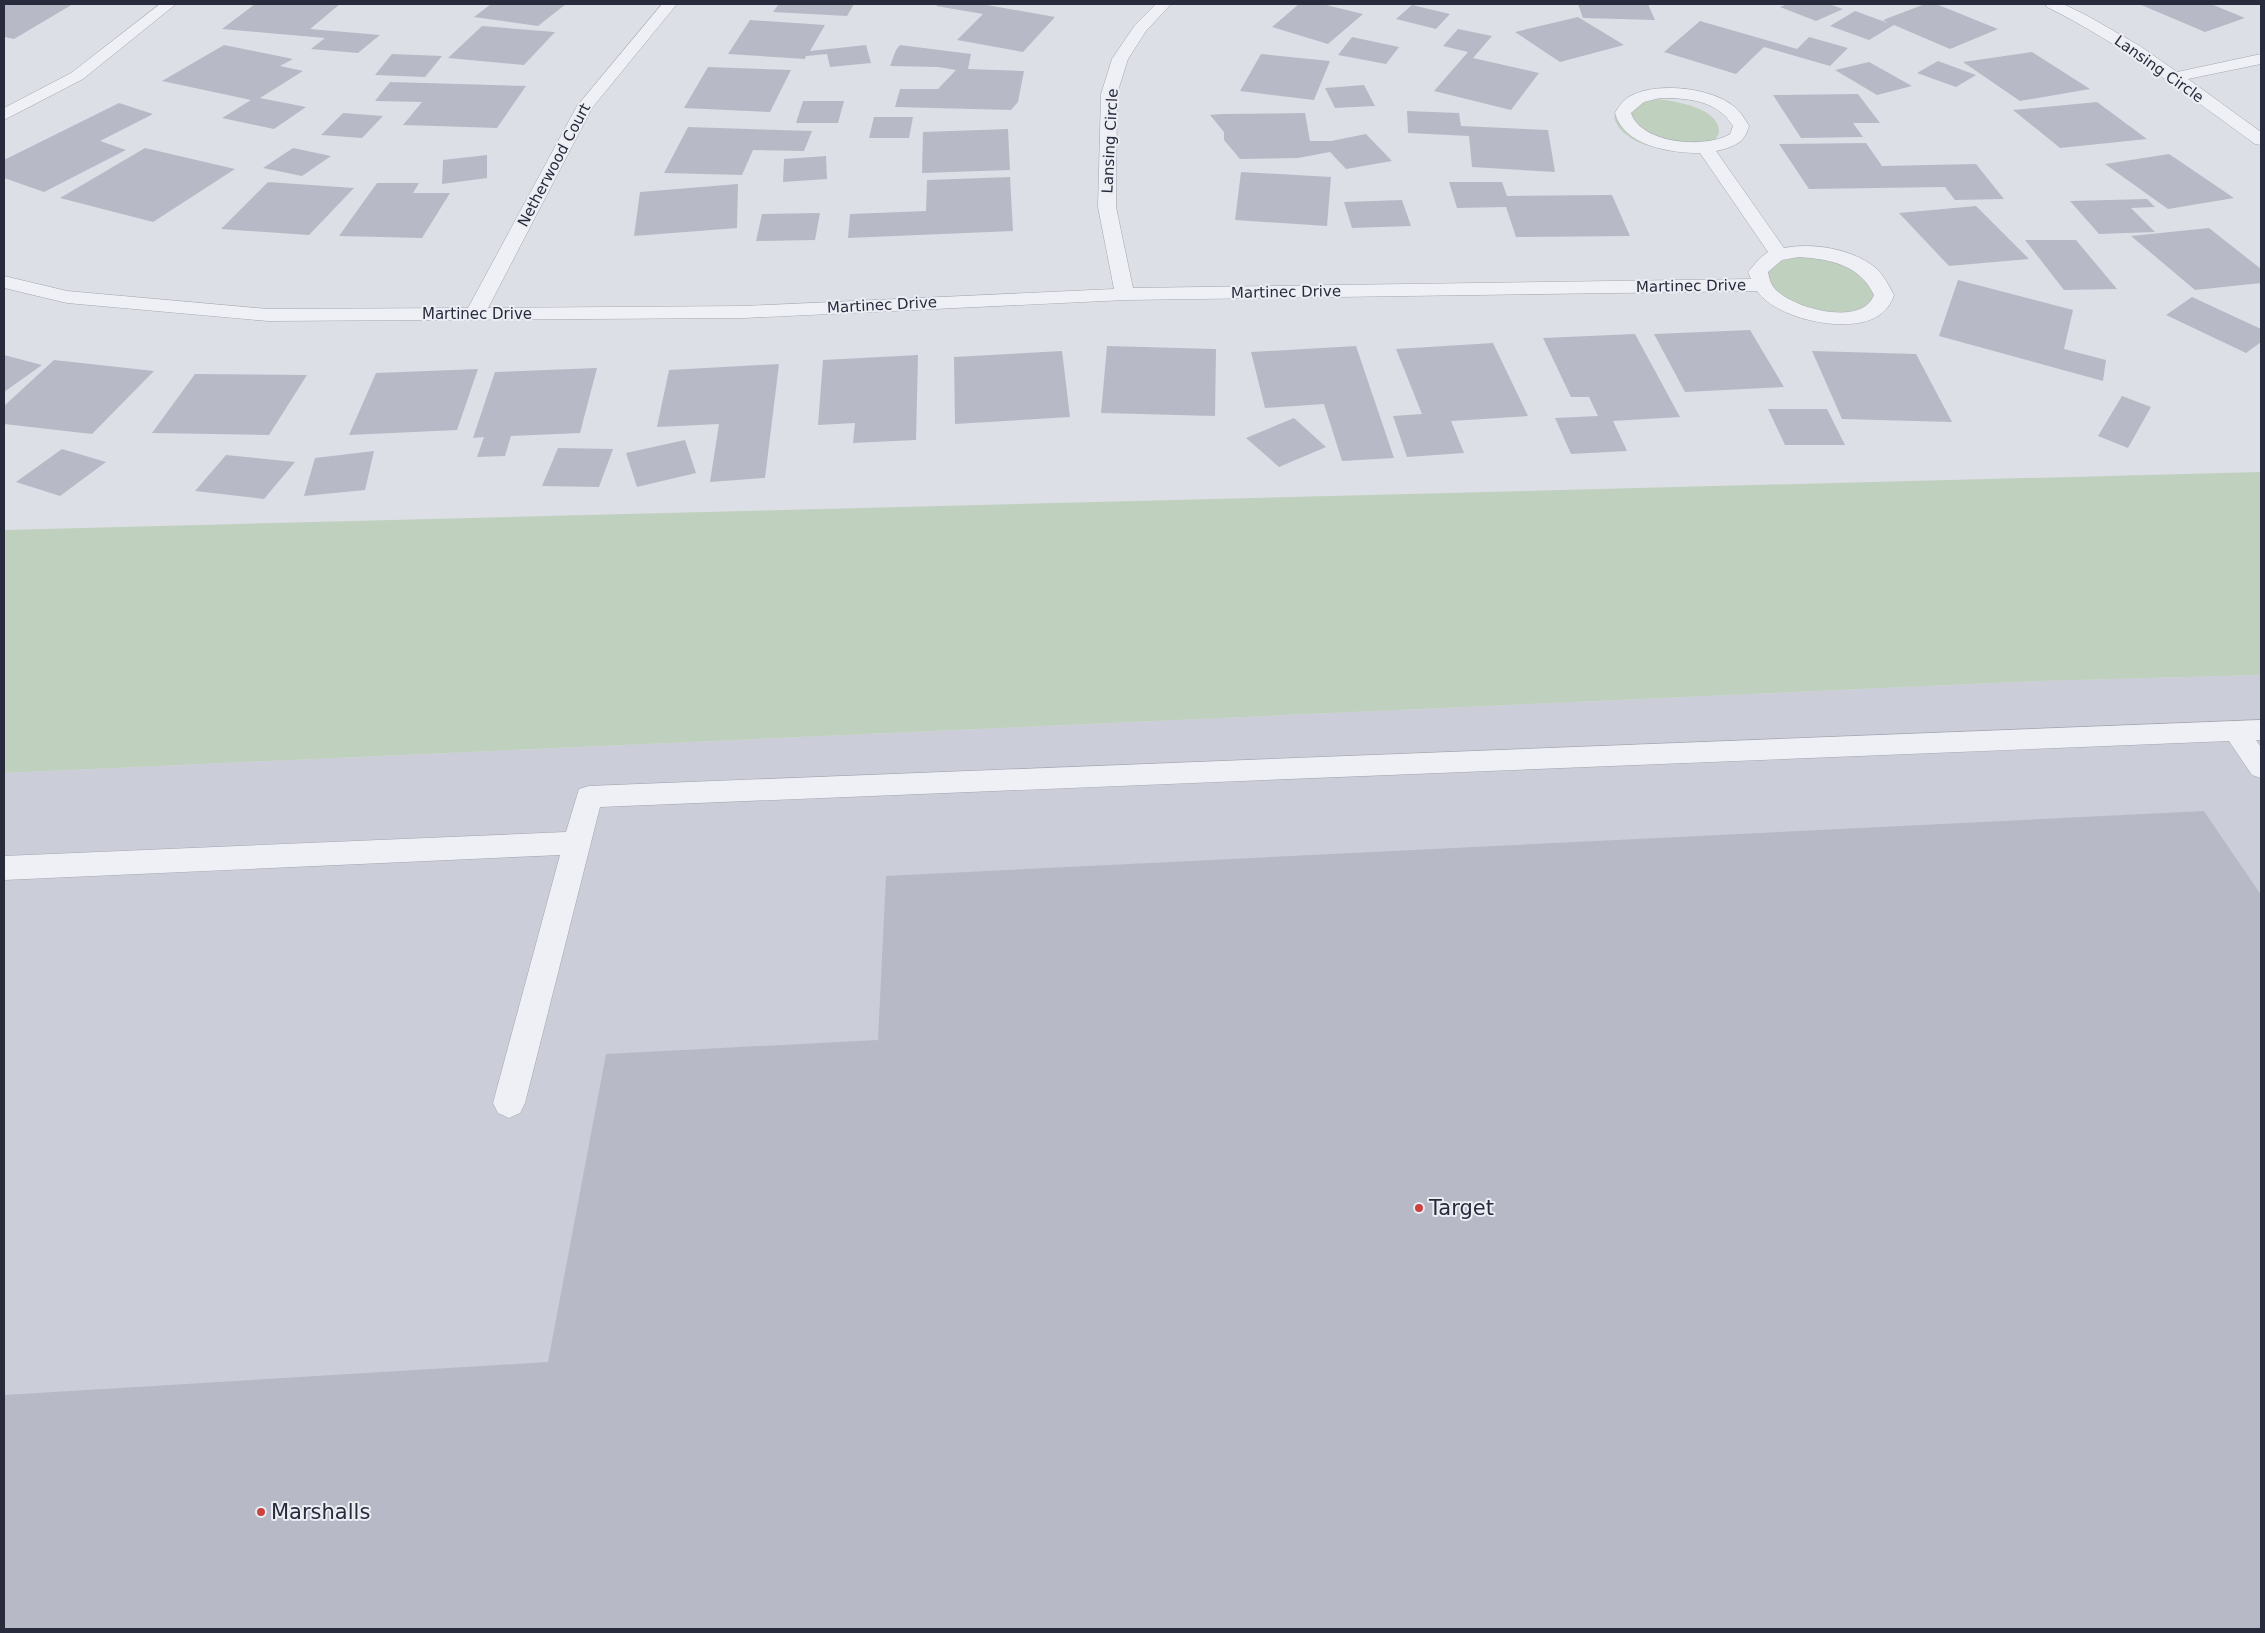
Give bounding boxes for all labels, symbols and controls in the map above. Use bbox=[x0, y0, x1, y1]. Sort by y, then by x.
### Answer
street label: Lansing Circle bbox=[2111, 32, 2207, 106]
street label: Lansing Circle bbox=[1098, 88, 1122, 194]
street label: Netherwood Court bbox=[514, 100, 594, 230]
street label: Martinec Drive bbox=[1636, 276, 1746, 296]
street label: Martinec Drive bbox=[1231, 282, 1341, 302]
street label: Martinec Drive bbox=[827, 293, 937, 317]
street label: Martinec Drive bbox=[422, 305, 532, 323]
place label: Target bbox=[1428, 1196, 1494, 1220]
marker: Target bbox=[1413, 1202, 1425, 1214]
place label: Marshalls bbox=[271, 1500, 370, 1524]
marker: Marshalls bbox=[255, 1506, 267, 1518]

